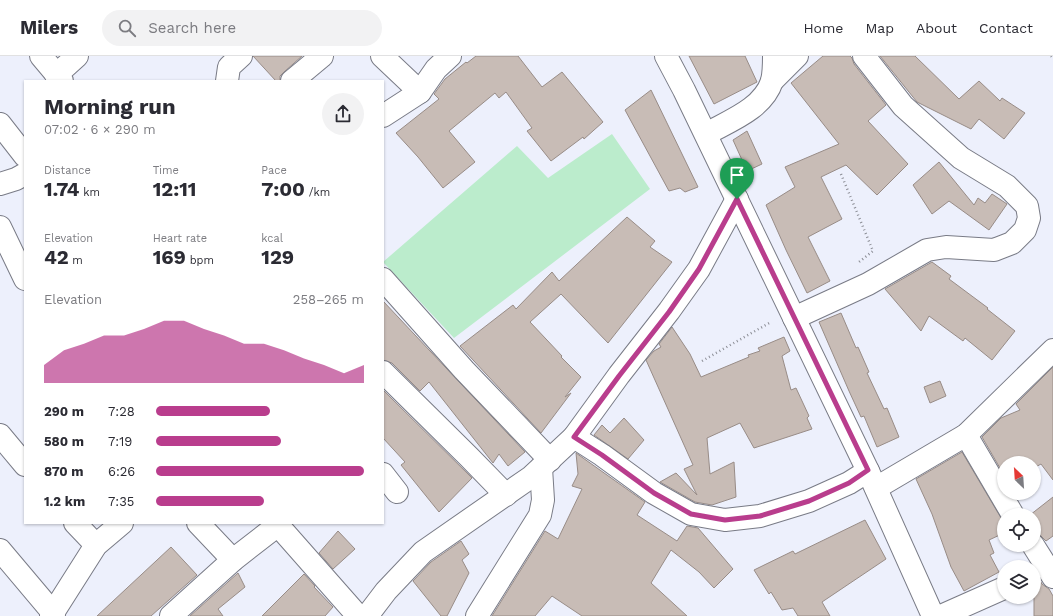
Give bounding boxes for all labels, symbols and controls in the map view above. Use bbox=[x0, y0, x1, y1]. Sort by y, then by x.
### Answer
search box bbox=[102, 10, 382, 46]
text: Milers bbox=[20, 16, 78, 39]
icon: search bbox=[116, 17, 138, 39]
text: Search here bbox=[148, 19, 236, 37]
text: Home bbox=[803, 20, 843, 36]
text: Map bbox=[865, 20, 894, 36]
text: About bbox=[916, 20, 957, 36]
text: Contact bbox=[979, 20, 1033, 36]
button: share bbox=[322, 93, 364, 135]
text: Morning run bbox=[44, 94, 176, 119]
text: 07:02 · 6 × 290 m bbox=[44, 122, 156, 137]
pin bbox=[720, 158, 754, 199]
text: Distance bbox=[44, 164, 91, 177]
text: Time bbox=[153, 164, 179, 177]
text: Pace bbox=[261, 164, 287, 177]
icon: arrive bbox=[726, 164, 748, 186]
text: 1.74 bbox=[44, 177, 80, 201]
text: 12:11 bbox=[153, 177, 196, 201]
text: 7:00 bbox=[261, 177, 305, 201]
text: km bbox=[80, 186, 100, 199]
text: /km bbox=[305, 186, 330, 199]
text: Elevation bbox=[44, 232, 93, 245]
text: Heart rate bbox=[153, 232, 207, 245]
text: kcal bbox=[261, 232, 283, 245]
text: 42 bbox=[44, 245, 69, 269]
text: 169 bbox=[153, 245, 186, 269]
text: 129 bbox=[261, 245, 294, 269]
text: m bbox=[69, 254, 83, 267]
text: bpm bbox=[186, 254, 214, 267]
text: Elevation bbox=[44, 292, 102, 307]
text: 258–265 m bbox=[293, 292, 364, 307]
text: 290 m bbox=[44, 404, 84, 419]
text: 7:28 bbox=[108, 404, 135, 419]
text: 580 m bbox=[44, 434, 84, 449]
text: 7:19 bbox=[108, 434, 132, 449]
north arrow bbox=[997, 456, 1041, 500]
map controls bbox=[997, 456, 1041, 604]
text: 870 m bbox=[44, 464, 84, 479]
text: 6:26 bbox=[108, 464, 135, 479]
text: 1.2 km bbox=[44, 494, 85, 509]
text: 7:35 bbox=[108, 494, 134, 509]
button: locate bbox=[997, 508, 1041, 552]
button: layers bbox=[997, 560, 1041, 604]

